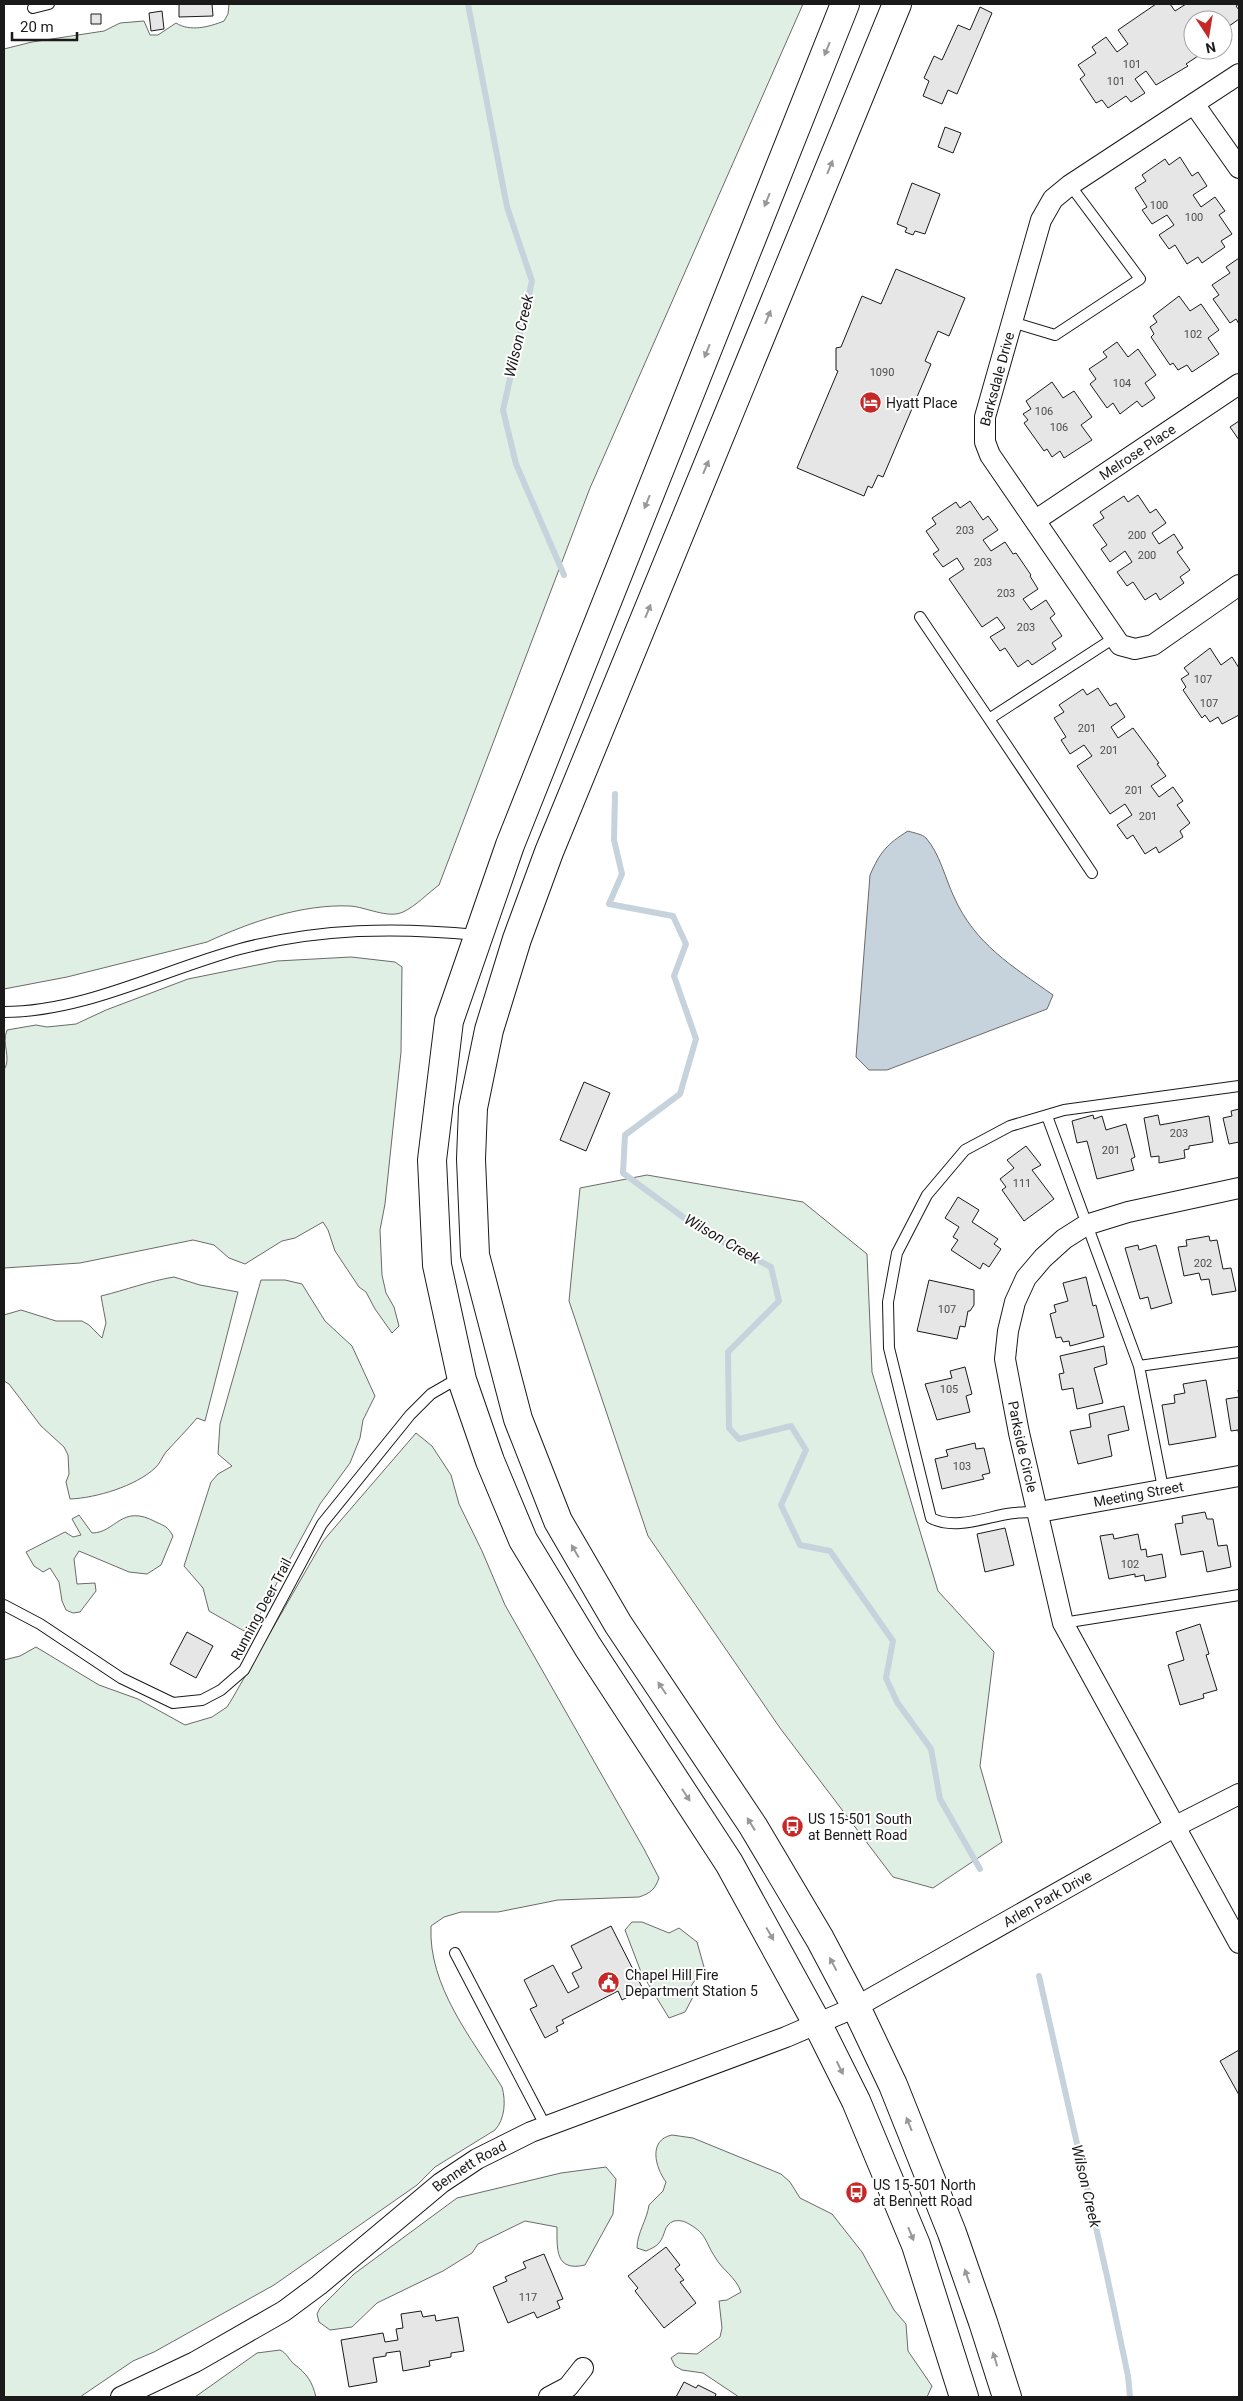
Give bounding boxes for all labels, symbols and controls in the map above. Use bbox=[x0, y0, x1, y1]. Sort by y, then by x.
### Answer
scale bar bbox=[12, 10, 78, 42]
north arrow bbox=[1183, 10, 1233, 60]
text: 20 m bbox=[20, 18, 54, 36]
text: N bbox=[1204, 39, 1217, 57]
one-way arrow bbox=[823, 42, 831, 57]
house number: 101 bbox=[1123, 58, 1141, 71]
house number: 101 bbox=[1107, 75, 1125, 88]
one-way arrow bbox=[826, 160, 834, 174]
one-way arrow bbox=[762, 193, 770, 207]
house number: 100 bbox=[1150, 199, 1168, 212]
house number: 100 bbox=[1185, 211, 1203, 224]
water label: Wilson Creek bbox=[501, 292, 537, 379]
one-way arrow bbox=[765, 310, 773, 324]
house number: 102 bbox=[1184, 328, 1202, 341]
street label: Barksdale Drive bbox=[977, 330, 1017, 428]
one-way arrow bbox=[702, 344, 710, 358]
house number: 1090 bbox=[870, 366, 894, 379]
house number: 104 bbox=[1113, 377, 1131, 390]
hotel icon: Hyatt Place bbox=[858, 391, 882, 415]
place label: Hyatt Place bbox=[886, 395, 957, 411]
house number: 106 bbox=[1035, 405, 1053, 418]
house number: 106 bbox=[1050, 421, 1068, 434]
street label: Melrose Place bbox=[1096, 421, 1179, 483]
one-way arrow bbox=[703, 460, 711, 474]
one-way arrow bbox=[642, 495, 650, 509]
house number: 203 bbox=[956, 524, 974, 537]
house number: 200 bbox=[1128, 529, 1146, 542]
house number: 200 bbox=[1138, 549, 1156, 562]
house number: 203 bbox=[974, 556, 992, 569]
house number: 203 bbox=[997, 587, 1015, 600]
one-way arrow bbox=[644, 603, 652, 618]
house number: 203 bbox=[1017, 621, 1035, 634]
house number: 107 bbox=[1194, 673, 1212, 686]
house number: 107 bbox=[1200, 697, 1218, 710]
house number: 201 bbox=[1078, 722, 1096, 735]
house number: 201 bbox=[1100, 744, 1118, 757]
house number: 201 bbox=[1125, 784, 1143, 797]
house number: 201 bbox=[1139, 810, 1157, 823]
house number: 203 bbox=[1170, 1127, 1188, 1140]
house number: 201 bbox=[1102, 1144, 1120, 1157]
house number: 111 bbox=[1013, 1177, 1031, 1190]
water label: Wilson Creek bbox=[681, 1210, 764, 1268]
house number: 202 bbox=[1194, 1257, 1212, 1270]
house number: 107 bbox=[938, 1303, 956, 1316]
house number: 105 bbox=[940, 1383, 958, 1396]
street label: Parkside Circle bbox=[1005, 1400, 1040, 1494]
house number: 103 bbox=[953, 1460, 971, 1473]
street label: Meeting Street bbox=[1092, 1478, 1185, 1510]
one-way arrow bbox=[571, 1544, 580, 1557]
street label: Running Deer Trail bbox=[227, 1555, 295, 1663]
house number: 102 bbox=[1121, 1558, 1139, 1571]
one-way arrow bbox=[657, 1682, 667, 1695]
one-way arrow bbox=[681, 1789, 690, 1802]
place label: US 15-501 South at Bennett Road bbox=[808, 1811, 912, 1843]
bus stop icon: US 15-501 South at Bennett Road bbox=[780, 1815, 804, 1839]
one-way arrow bbox=[747, 1817, 756, 1831]
street label: Arlen Park Drive bbox=[1000, 1867, 1095, 1930]
one-way arrow bbox=[766, 1927, 774, 1942]
one-way arrow bbox=[829, 1957, 837, 1972]
place label: Chapel Hill Fire Department Station 5 bbox=[625, 1967, 758, 1999]
public building icon: Chapel Hill Fire Department Station 5 bbox=[597, 1971, 621, 1995]
one-way arrow bbox=[836, 2061, 844, 2076]
one-way arrow bbox=[905, 2116, 913, 2131]
street label: Bennett Road bbox=[429, 2138, 509, 2195]
water label: Wilson Creek bbox=[1068, 2143, 1104, 2230]
place label: US 15-501 North at Bennett Road bbox=[873, 2177, 976, 2209]
bus stop icon: US 15-501 North at Bennett Road bbox=[845, 2181, 869, 2205]
one-way arrow bbox=[907, 2227, 915, 2242]
one-way arrow bbox=[963, 2268, 970, 2283]
house number: 117 bbox=[519, 2291, 537, 2304]
one-way arrow bbox=[990, 2352, 998, 2367]

